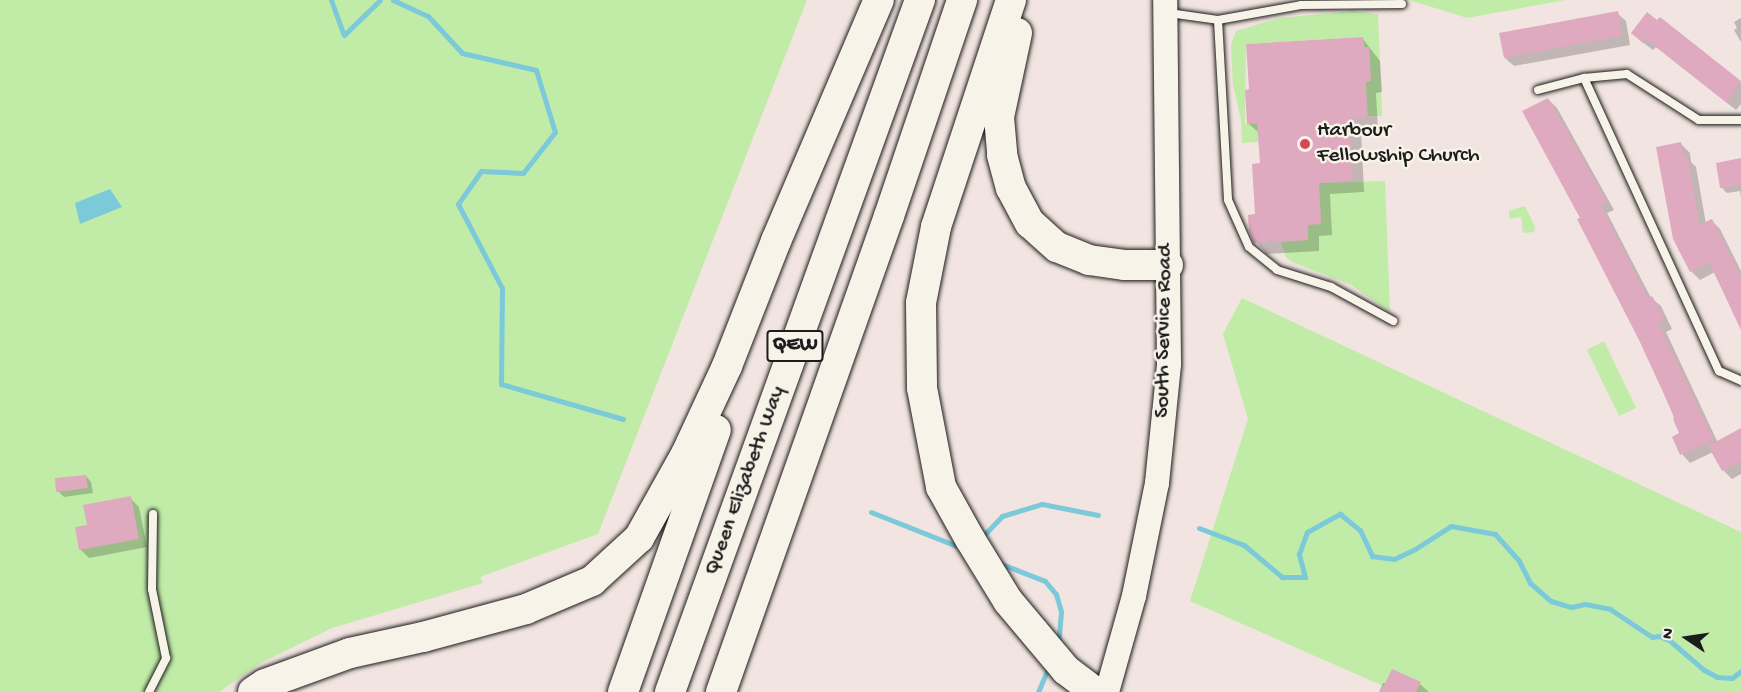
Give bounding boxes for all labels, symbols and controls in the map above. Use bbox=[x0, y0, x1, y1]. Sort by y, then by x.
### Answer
place label: Harbour Fellowship Church bbox=[1317, 118, 1480, 170]
marker: Harbour Fellowship Church bbox=[1298, 137, 1312, 151]
street label: South Service Road bbox=[1150, 244, 1180, 418]
road number: QEW bbox=[765, 328, 825, 364]
street label: Queen Elizabeth Way bbox=[699, 383, 793, 579]
north arrow bbox=[1657, 608, 1717, 668]
text: N bbox=[1659, 627, 1679, 641]

